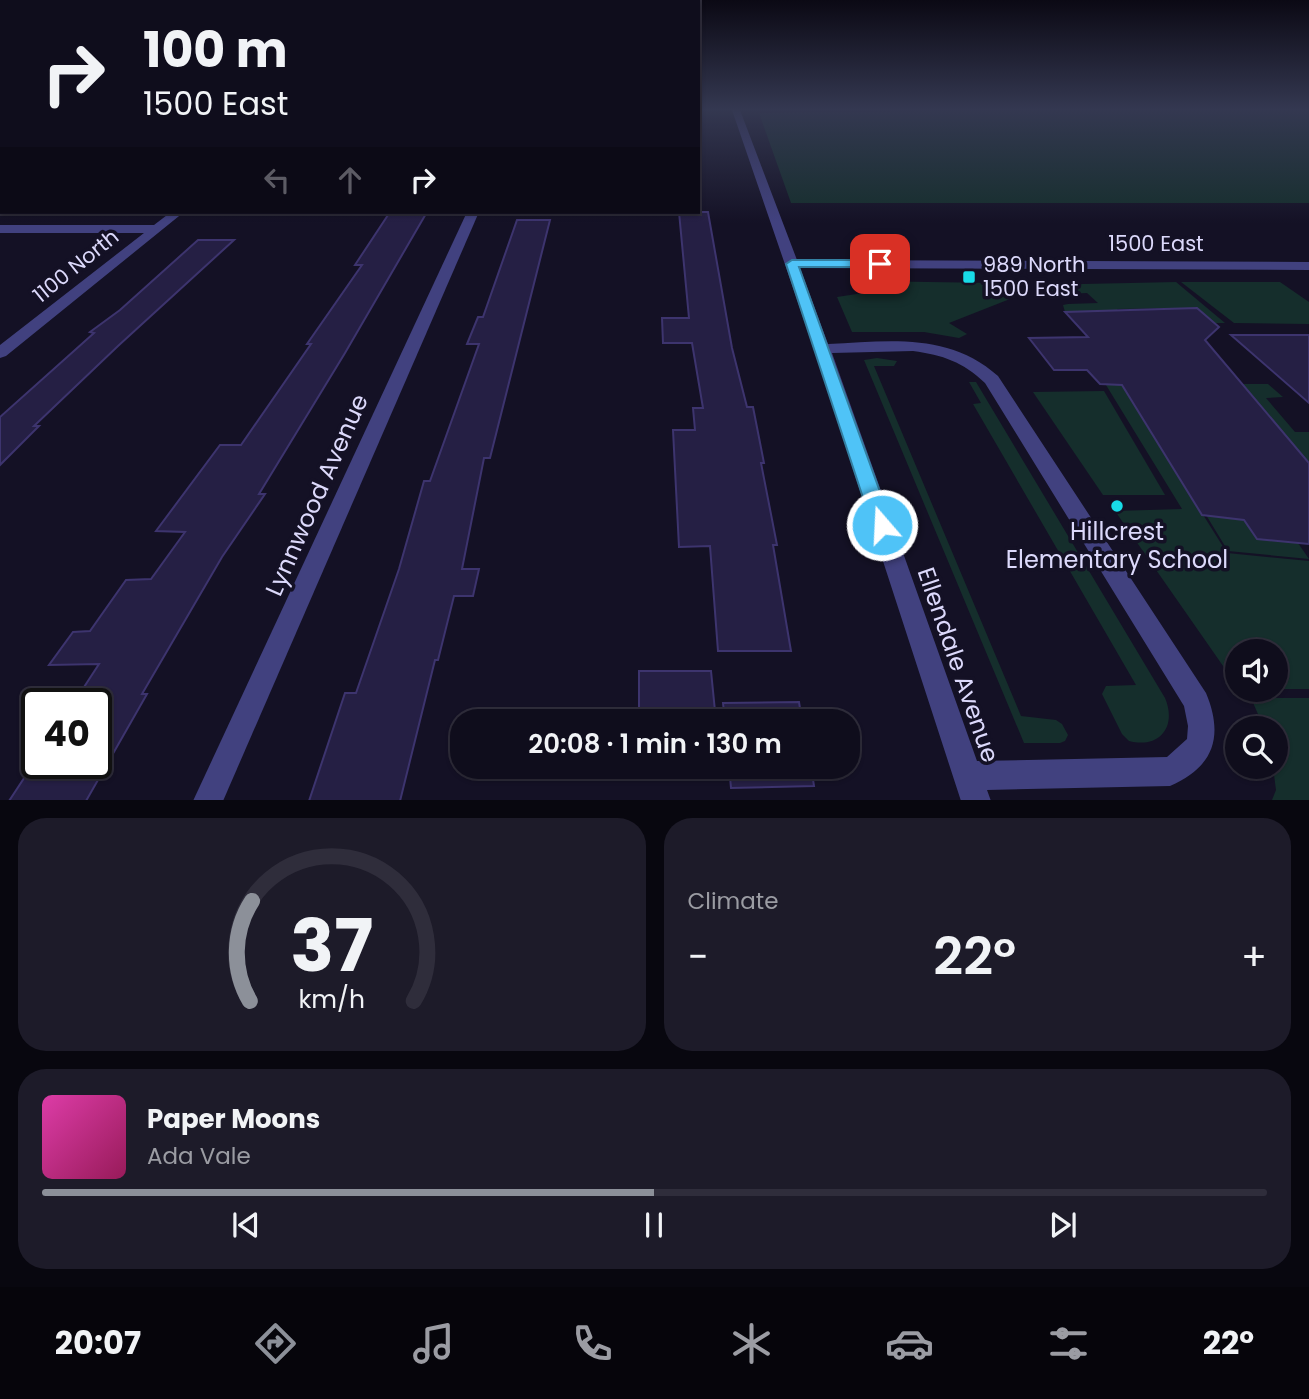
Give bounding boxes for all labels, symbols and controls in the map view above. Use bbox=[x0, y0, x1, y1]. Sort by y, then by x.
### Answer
text: 100 m bbox=[143, 16, 288, 84]
icon: right bbox=[28, 28, 119, 119]
text: 1500 East bbox=[143, 81, 288, 126]
icon: left bbox=[258, 161, 296, 199]
icon: ahead bbox=[331, 161, 369, 199]
icon: right bbox=[404, 161, 442, 199]
street label: 1100 North bbox=[27, 222, 125, 309]
street label: 1500 East bbox=[1108, 229, 1204, 258]
pin bbox=[850, 234, 910, 294]
icon: arrive bbox=[861, 245, 899, 283]
place label: 989 North 1500 East bbox=[983, 250, 1085, 303]
marker: 989 North 1500 East bbox=[961, 269, 977, 285]
street label: Lynnwood Avenue bbox=[257, 389, 376, 601]
position arrow bbox=[845, 488, 919, 562]
marker: Hillcrest Elementary School bbox=[1109, 498, 1125, 514]
place label: Hillcrest Elementary School bbox=[1006, 515, 1228, 576]
street label: Ellendale Avenue bbox=[910, 563, 1007, 767]
map controls bbox=[1225, 639, 1288, 779]
button: sound bbox=[1225, 639, 1288, 702]
speed limit sign: 40 bbox=[21, 688, 112, 779]
button: search bbox=[1225, 716, 1288, 779]
text: 20:08 · 1 min · 130 m bbox=[528, 726, 782, 762]
text: Climate bbox=[688, 885, 778, 917]
text: 37 bbox=[290, 895, 373, 996]
text: 22° bbox=[933, 920, 1016, 993]
text: − bbox=[688, 930, 708, 983]
text: + bbox=[1241, 930, 1267, 983]
text: km/h bbox=[298, 981, 365, 1016]
text: Paper Moons bbox=[147, 1101, 320, 1137]
text: Ada Vale bbox=[147, 1140, 251, 1172]
icon: previous bbox=[227, 1206, 265, 1244]
icon: pause bbox=[635, 1206, 673, 1244]
icon: next bbox=[1044, 1206, 1082, 1244]
icon: directions bbox=[251, 1319, 300, 1368]
icon: music bbox=[409, 1319, 458, 1368]
icon: phone bbox=[568, 1319, 617, 1368]
icon: climate bbox=[727, 1319, 776, 1368]
icon: car bbox=[885, 1319, 934, 1368]
icon: filters bbox=[1044, 1319, 1093, 1368]
text: 20:07 bbox=[55, 1320, 141, 1365]
text: 22° bbox=[1203, 1320, 1254, 1365]

